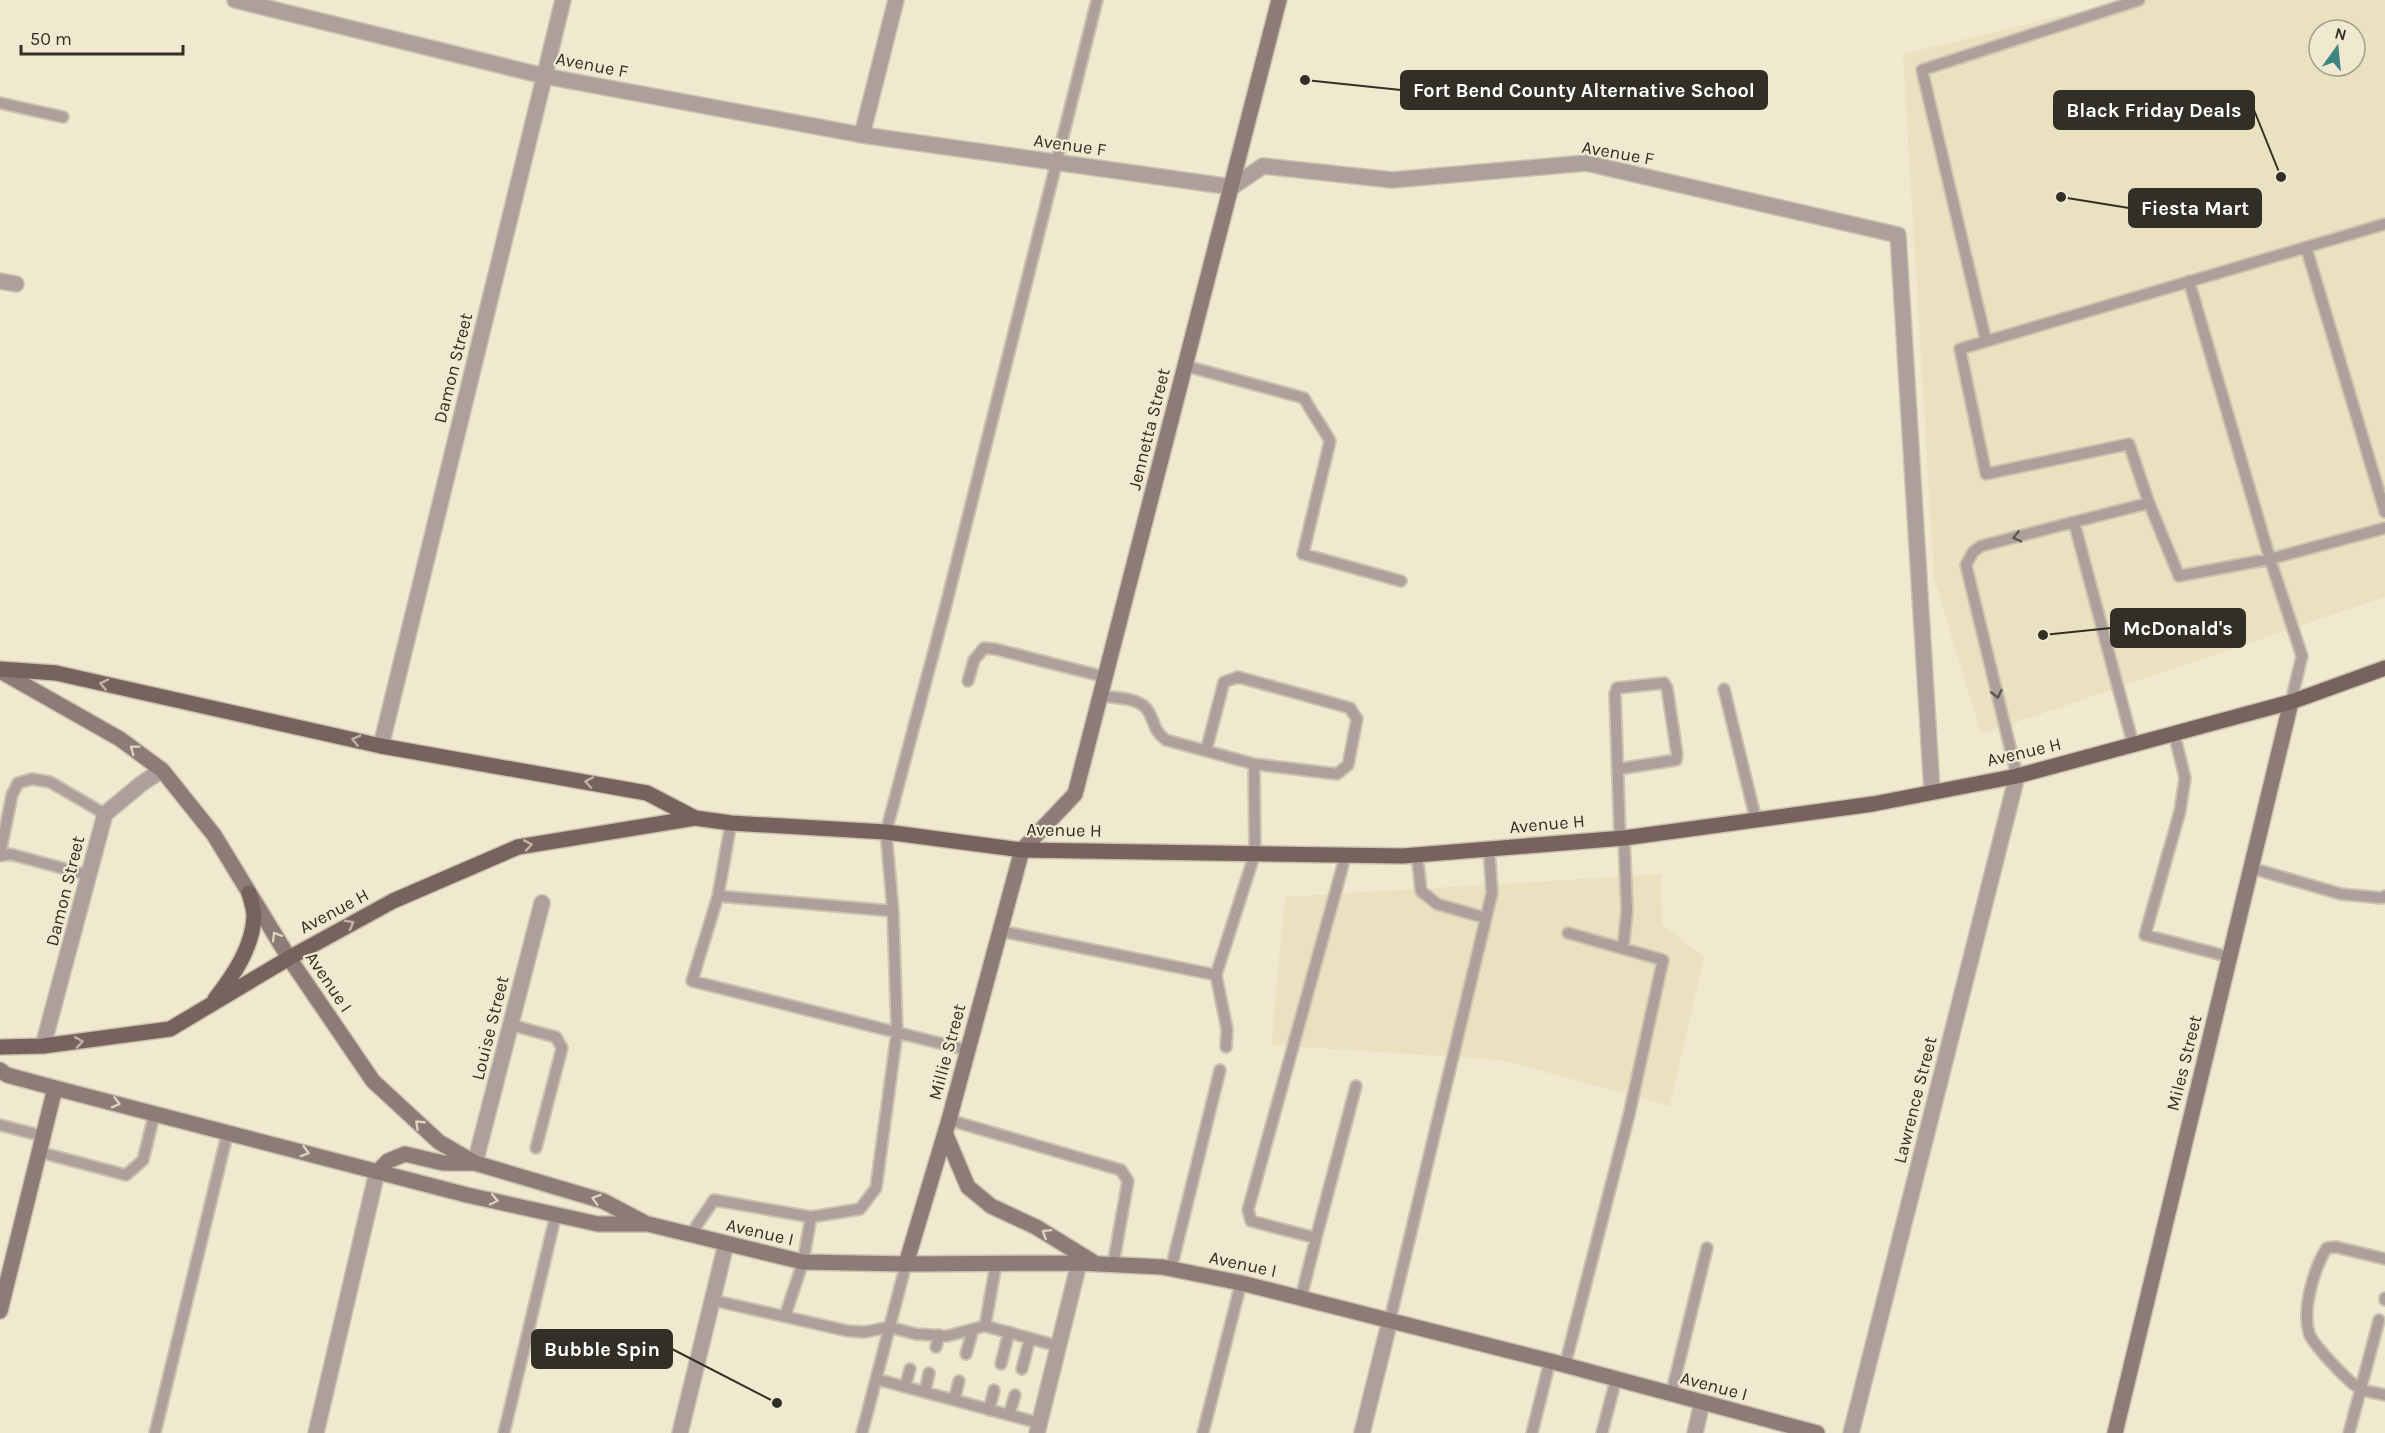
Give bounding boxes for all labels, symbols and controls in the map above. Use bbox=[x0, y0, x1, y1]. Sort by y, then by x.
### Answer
scale bar bbox=[21, 18, 183, 56]
north arrow bbox=[2307, 18, 2367, 78]
text: N bbox=[2333, 23, 2349, 45]
text: 50 m bbox=[30, 28, 72, 50]
street label: Avenue F bbox=[554, 47, 630, 83]
callout: Fort Bend County Alternative School bbox=[1401, 71, 1767, 109]
text: Fort Bend County Alternative School bbox=[1413, 79, 1755, 102]
callout: Black Friday Deals bbox=[2054, 91, 2254, 129]
text: Black Friday Deals bbox=[2066, 99, 2242, 122]
street label: Avenue F bbox=[1032, 129, 1108, 161]
street label: Avenue F bbox=[1580, 136, 1656, 170]
callout: Fiesta Mart bbox=[2129, 189, 2261, 227]
text: Fiesta Mart bbox=[2141, 197, 2249, 220]
street label: Damon Street bbox=[429, 310, 477, 425]
street label: Jennetta Street bbox=[1123, 366, 1175, 492]
one-way arrow bbox=[2012, 529, 2022, 542]
callout: McDonald's bbox=[2111, 609, 2245, 647]
text: McDonald's bbox=[2123, 617, 2233, 640]
one-way arrow bbox=[100, 678, 110, 691]
one-way arrow bbox=[1990, 689, 2003, 699]
street label: Avenue H bbox=[1985, 733, 2063, 771]
one-way arrow bbox=[351, 735, 361, 748]
one-way arrow bbox=[129, 745, 140, 756]
one-way arrow bbox=[585, 777, 594, 789]
street label: Avenue H bbox=[1508, 810, 1586, 838]
street label: Avenue H bbox=[1026, 818, 1102, 842]
street label: Damon Street bbox=[41, 833, 89, 948]
one-way arrow bbox=[522, 839, 532, 852]
street label: Avenue H bbox=[295, 884, 373, 938]
one-way arrow bbox=[344, 920, 354, 931]
one-way arrow bbox=[271, 932, 283, 942]
street label: Avenue I bbox=[301, 947, 357, 1017]
street label: Louise Street bbox=[466, 973, 514, 1083]
street label: Millie Street bbox=[924, 1001, 970, 1103]
street label: Miles Street bbox=[2161, 1013, 2207, 1113]
street label: Lawrence Street bbox=[1889, 1034, 1941, 1166]
one-way arrow bbox=[75, 1036, 84, 1048]
one-way arrow bbox=[111, 1095, 121, 1108]
one-way arrow bbox=[415, 1120, 425, 1131]
one-way arrow bbox=[300, 1145, 310, 1158]
one-way arrow bbox=[489, 1193, 499, 1206]
one-way arrow bbox=[591, 1194, 602, 1206]
street label: Avenue I bbox=[724, 1214, 796, 1250]
one-way arrow bbox=[1042, 1229, 1053, 1240]
street label: Avenue I bbox=[1207, 1246, 1279, 1282]
callout: Bubble Spin bbox=[532, 1330, 672, 1368]
text: Bubble Spin bbox=[544, 1338, 660, 1361]
street label: Avenue I bbox=[1678, 1367, 1750, 1405]

